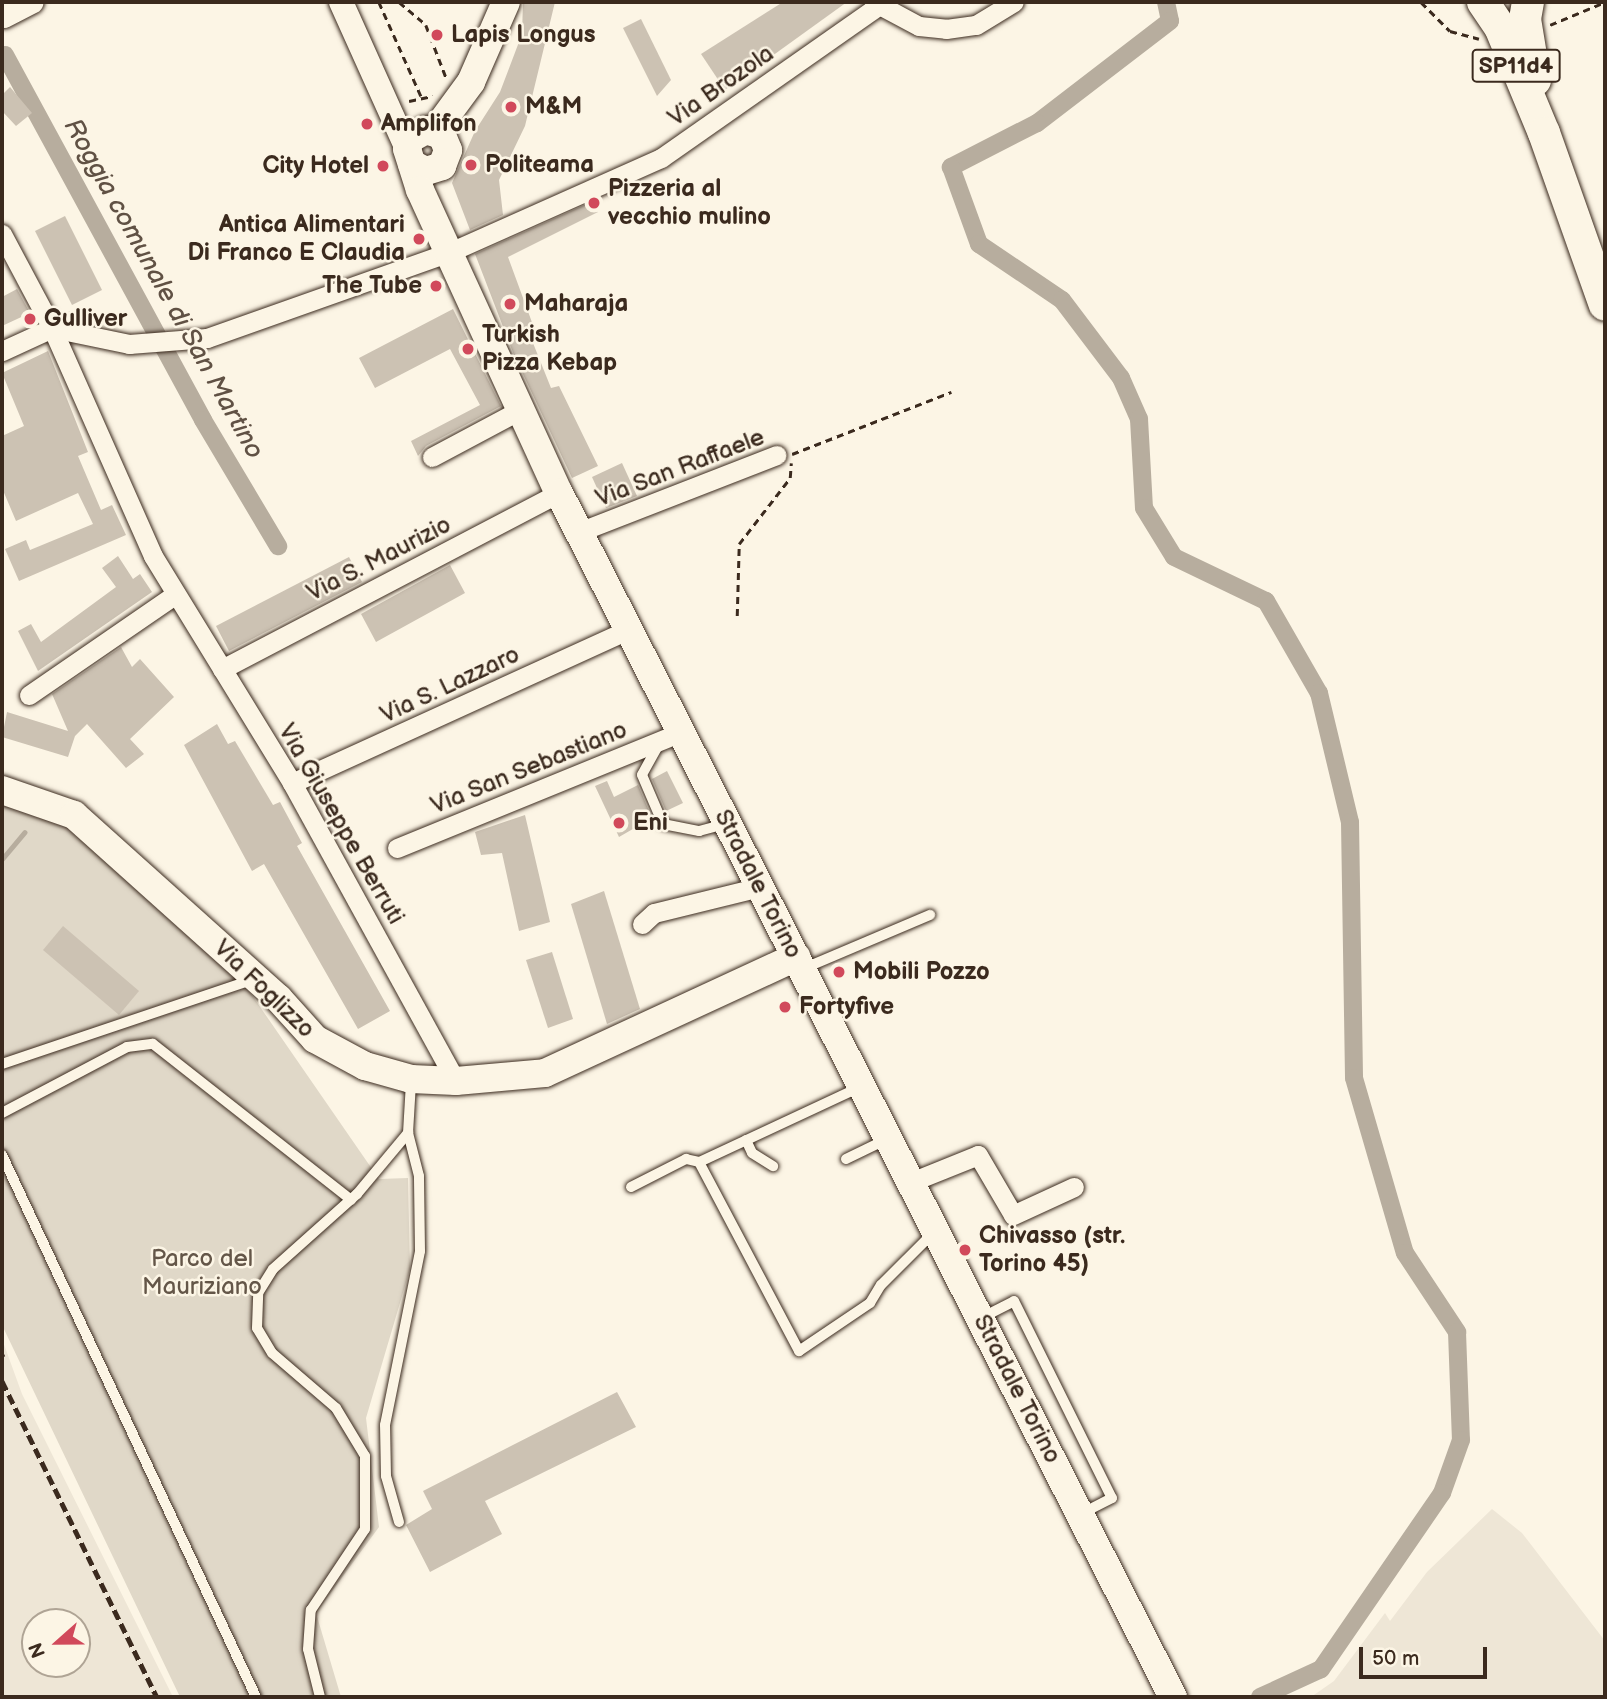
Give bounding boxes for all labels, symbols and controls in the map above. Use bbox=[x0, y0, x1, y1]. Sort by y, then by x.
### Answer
place label: Lapis Longus bbox=[451, 21, 596, 49]
marker: Lapis Longus bbox=[429, 27, 445, 43]
street label: Via Brozola bbox=[663, 39, 779, 133]
road number: SP11d4 bbox=[1470, 46, 1562, 86]
place label: M&M bbox=[525, 93, 582, 121]
marker: M&M bbox=[503, 99, 519, 115]
place label: Amplifon bbox=[381, 110, 477, 138]
water label: Roggia comunale di San Martino bbox=[56, 113, 270, 465]
marker: Amplifon bbox=[359, 116, 375, 132]
place label: Politeama bbox=[485, 151, 594, 179]
place label: City Hotel bbox=[262, 152, 369, 180]
marker: Politeama bbox=[463, 157, 479, 173]
marker: City Hotel bbox=[375, 158, 391, 174]
place label: Pizzeria al vecchio mulino bbox=[608, 175, 771, 231]
marker: Pizzeria al vecchio mulino bbox=[586, 195, 602, 211]
place label: Antica Alimentari Di Franco E Claudia bbox=[187, 211, 405, 267]
marker: Antica Alimentari Di Franco E Claudia bbox=[411, 231, 427, 247]
place label: The Tube bbox=[322, 272, 422, 300]
marker: The Tube bbox=[428, 278, 444, 294]
place label: Maharaja bbox=[524, 290, 628, 318]
marker: Maharaja bbox=[502, 296, 518, 312]
place label: Gulliver bbox=[44, 305, 127, 333]
marker: Gulliver bbox=[22, 311, 38, 327]
place label: Turkish Pizza Kebap bbox=[482, 321, 617, 377]
marker: Turkish Pizza Kebap bbox=[460, 341, 476, 357]
street label: Via San Raffaele bbox=[591, 423, 769, 513]
street label: Via S. Maurizio bbox=[302, 510, 456, 608]
street label: Via S. Lazzaro bbox=[376, 640, 524, 730]
street label: Via San Sebastiano bbox=[426, 715, 632, 821]
street label: Via Giuseppe Berruti bbox=[272, 719, 410, 929]
street label: Stradale Torino bbox=[708, 804, 808, 964]
place label: Eni bbox=[633, 809, 668, 837]
marker: Eni bbox=[611, 815, 627, 831]
street label: Via Foglizzo bbox=[208, 934, 320, 1044]
place label: Mobili Pozzo bbox=[853, 958, 990, 986]
marker: Mobili Pozzo bbox=[831, 964, 847, 980]
place label: Fortyfive bbox=[799, 993, 894, 1021]
marker: Fortyfive bbox=[777, 999, 793, 1015]
place label: Chivasso (str. Torino 45) bbox=[979, 1222, 1125, 1278]
marker: Chivasso (str. Torino 45) bbox=[957, 1242, 973, 1258]
park label: Parco del Mauriziano bbox=[142, 1245, 262, 1301]
street label: Stradale Torino bbox=[967, 1309, 1067, 1469]
north arrow bbox=[21, 1608, 91, 1678]
scale bar bbox=[1362, 1632, 1490, 1676]
text: N bbox=[25, 1639, 51, 1661]
text: 50 m bbox=[1372, 1646, 1419, 1671]

